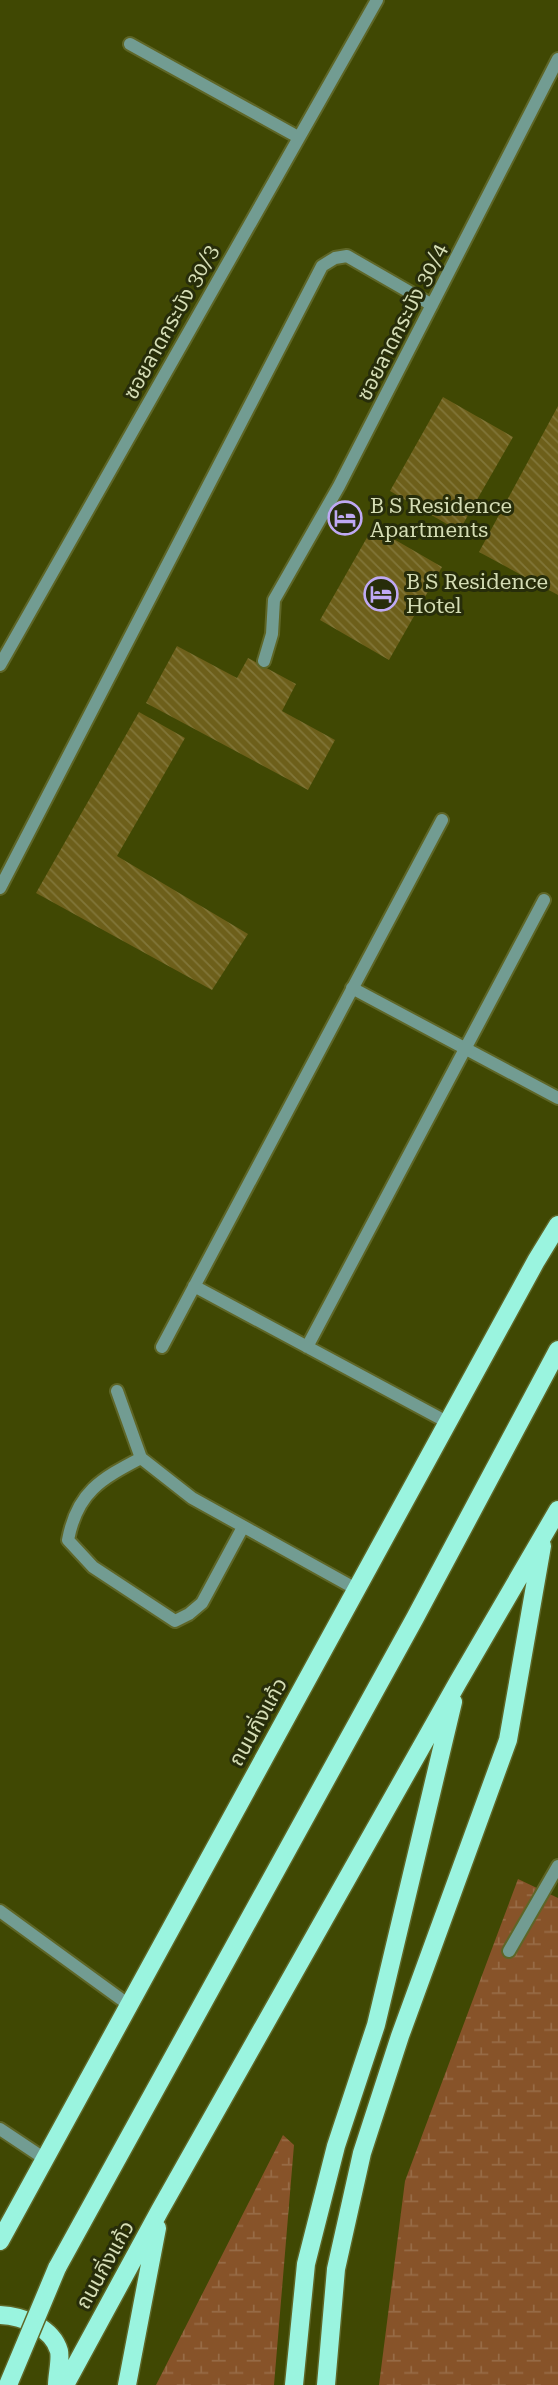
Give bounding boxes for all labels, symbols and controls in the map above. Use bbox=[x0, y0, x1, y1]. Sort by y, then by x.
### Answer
street label: ซอยลาดกระบัง 30/4 bbox=[352, 239, 452, 405]
street label: ซอยลาดกระบัง 30/3 bbox=[119, 241, 223, 403]
place label: B S Residence Apartments bbox=[370, 494, 512, 542]
hotel icon: B S Residence Apartments bbox=[326, 499, 364, 537]
place label: B S Residence Hotel bbox=[406, 570, 548, 618]
hotel icon: B S Residence Hotel bbox=[362, 575, 400, 613]
street label: ถนนกิ่งแก้ว bbox=[222, 1673, 292, 1770]
street label: ถนนกิ่งแก้ว bbox=[69, 2216, 139, 2313]

